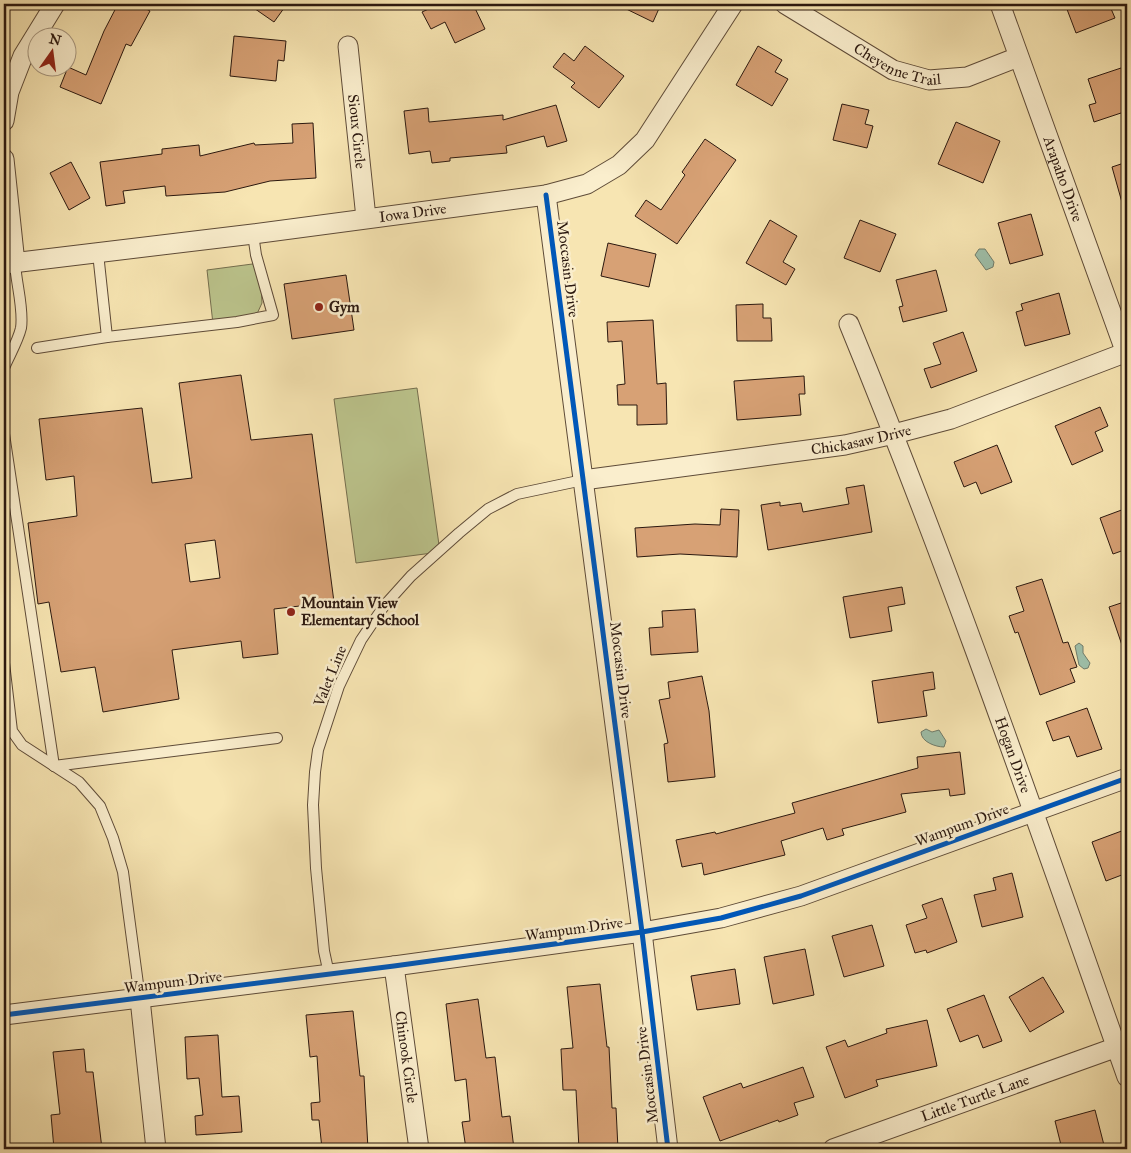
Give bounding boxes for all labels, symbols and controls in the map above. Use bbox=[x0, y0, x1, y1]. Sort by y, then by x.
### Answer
north arrow bbox=[28, 28, 78, 78]
text: N bbox=[47, 30, 63, 50]
street label: Cheyenne Trail bbox=[850, 39, 943, 89]
street label: Sioux Circle bbox=[344, 93, 370, 170]
street label: Arapaho Drive bbox=[1039, 133, 1087, 224]
street label: Iowa Drive bbox=[378, 199, 448, 226]
street label: Moccasin Drive bbox=[553, 219, 583, 319]
place label: Gym bbox=[329, 298, 360, 317]
marker: Gym bbox=[313, 301, 325, 313]
street label: Chickasaw Drive bbox=[810, 421, 913, 458]
place label: Mountain View Elementary School bbox=[301, 594, 420, 630]
marker: Mountain View Elementary School bbox=[285, 606, 297, 618]
street label: Moccasin Drive bbox=[606, 620, 636, 720]
street label: Valet Line bbox=[309, 643, 350, 710]
street label: Hogan Drive bbox=[991, 714, 1035, 795]
street label: Wampum Drive bbox=[913, 800, 1011, 850]
street label: Wampum Drive bbox=[524, 913, 624, 945]
street label: Wampum Drive bbox=[123, 967, 223, 997]
street label: Chinook Circle bbox=[391, 1010, 422, 1104]
street label: Moccasin Drive bbox=[632, 1025, 662, 1125]
street label: Little Turtle Lane bbox=[919, 1070, 1032, 1126]

